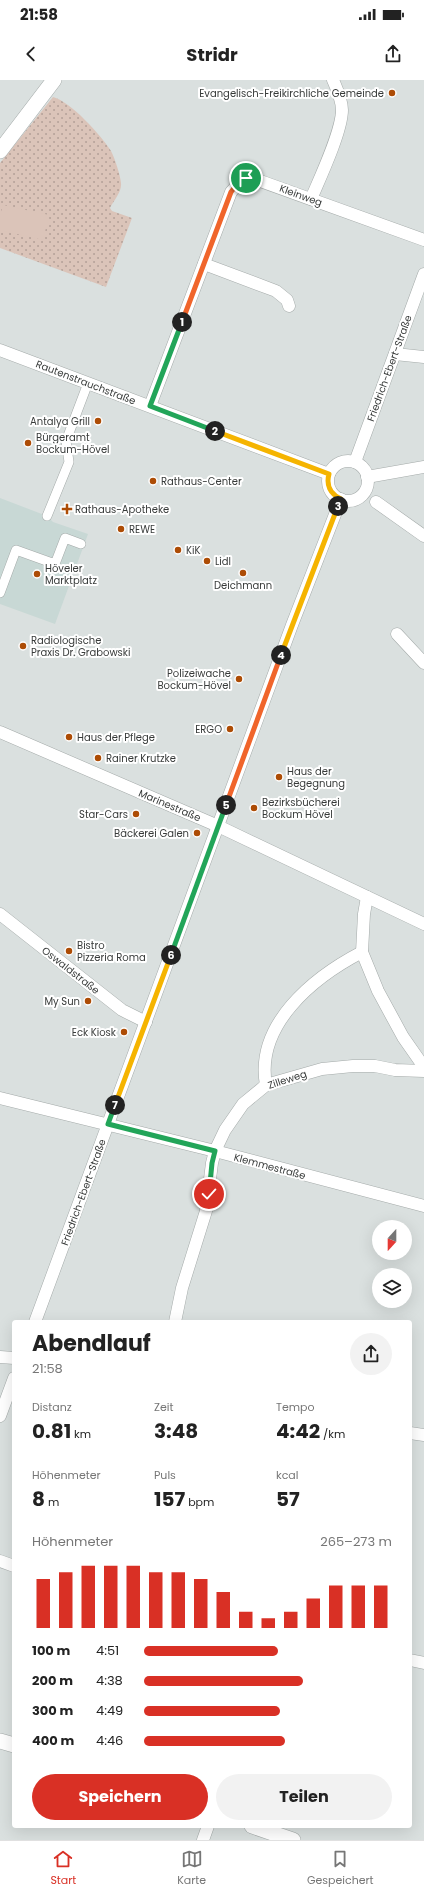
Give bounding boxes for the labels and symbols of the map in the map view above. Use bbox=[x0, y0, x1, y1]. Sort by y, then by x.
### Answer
place label: Evangelisch-Freikirchliche Gemeinde bbox=[199, 86, 384, 101]
marker: Evangelisch-Freikirchliche Gemeinde bbox=[387, 88, 397, 98]
pin bbox=[229, 161, 263, 195]
street label: Kleinweg bbox=[277, 181, 324, 210]
pin: 1 bbox=[172, 312, 192, 332]
street label: Friedrich-Ebert-Straße bbox=[363, 313, 416, 424]
street label: Rautenstrauchstraße bbox=[34, 356, 138, 408]
place label: Antalya Grill bbox=[30, 414, 90, 429]
marker: Antalya Grill bbox=[93, 416, 103, 426]
pin: 2 bbox=[205, 421, 225, 441]
place label: Bürgeramt Bockum-Hövel bbox=[36, 430, 110, 457]
marker: Bürgeramt Bockum-Hövel bbox=[23, 438, 33, 448]
place label: Rathaus-Center bbox=[161, 474, 242, 489]
marker: Rathaus-Center bbox=[148, 476, 158, 486]
pin: 3 bbox=[328, 496, 348, 516]
place label: Rathaus-Apotheke bbox=[75, 502, 169, 517]
marker: Rathaus-Apotheke bbox=[62, 504, 72, 514]
place label: REWE bbox=[129, 522, 155, 537]
marker: REWE bbox=[116, 524, 126, 534]
place label: KiK bbox=[186, 543, 200, 558]
marker: KiK bbox=[173, 545, 183, 555]
place label: Lidl bbox=[215, 554, 231, 569]
marker: Lidl bbox=[202, 556, 212, 566]
place label: Höveler Marktplatz bbox=[45, 561, 98, 588]
marker: Deichmann bbox=[238, 568, 248, 578]
marker: Höveler Marktplatz bbox=[32, 569, 42, 579]
place label: Deichmann bbox=[214, 578, 272, 593]
place label: Radiologische Praxis Dr. Grabowski bbox=[31, 633, 130, 660]
marker: Radiologische Praxis Dr. Grabowski bbox=[18, 641, 28, 651]
pin: 4 bbox=[271, 645, 291, 665]
place label: Polizeiwache Bockum-Hövel bbox=[157, 666, 231, 693]
marker: Polizeiwache Bockum-Hövel bbox=[234, 674, 244, 684]
place label: ERGO bbox=[195, 722, 222, 737]
marker: ERGO bbox=[225, 724, 235, 734]
place label: Haus der Pflege bbox=[77, 730, 155, 745]
marker: Haus der Pflege bbox=[64, 732, 74, 742]
place label: Rainer Krutzke bbox=[106, 751, 176, 766]
marker: Rainer Krutzke bbox=[93, 753, 103, 763]
place label: Haus der Begegnung bbox=[287, 764, 345, 791]
marker: Haus der Begegnung bbox=[274, 772, 284, 782]
street label: Marinestraße bbox=[136, 786, 203, 825]
pin: 5 bbox=[216, 795, 236, 815]
place label: Bezirksbücherei Bockum Hövel bbox=[262, 795, 340, 822]
marker: Bezirksbücherei Bockum Hövel bbox=[249, 803, 259, 813]
place label: Star-Cars bbox=[79, 807, 128, 822]
marker: Star-Cars bbox=[131, 809, 141, 819]
place label: Bäckerei Galen bbox=[114, 826, 189, 841]
marker: Bäckerei Galen bbox=[192, 828, 202, 838]
place label: Bistro Pizzeria Roma bbox=[77, 938, 146, 965]
street label: Oswaldstraße bbox=[39, 943, 103, 998]
pin: 6 bbox=[161, 945, 181, 965]
marker: Bistro Pizzeria Roma bbox=[64, 946, 74, 956]
place label: My Sun bbox=[44, 994, 80, 1009]
marker: My Sun bbox=[83, 996, 93, 1006]
place label: Eck Kiosk bbox=[72, 1025, 117, 1040]
marker: Eck Kiosk bbox=[119, 1027, 129, 1037]
street label: Zilleweg bbox=[266, 1066, 309, 1093]
pin: 7 bbox=[105, 1095, 125, 1115]
street label: Friedrich-Ebert-Straße bbox=[57, 1137, 110, 1248]
street label: Klemmestraße bbox=[232, 1150, 307, 1183]
pin bbox=[192, 1177, 226, 1211]
north arrow bbox=[372, 1220, 412, 1260]

